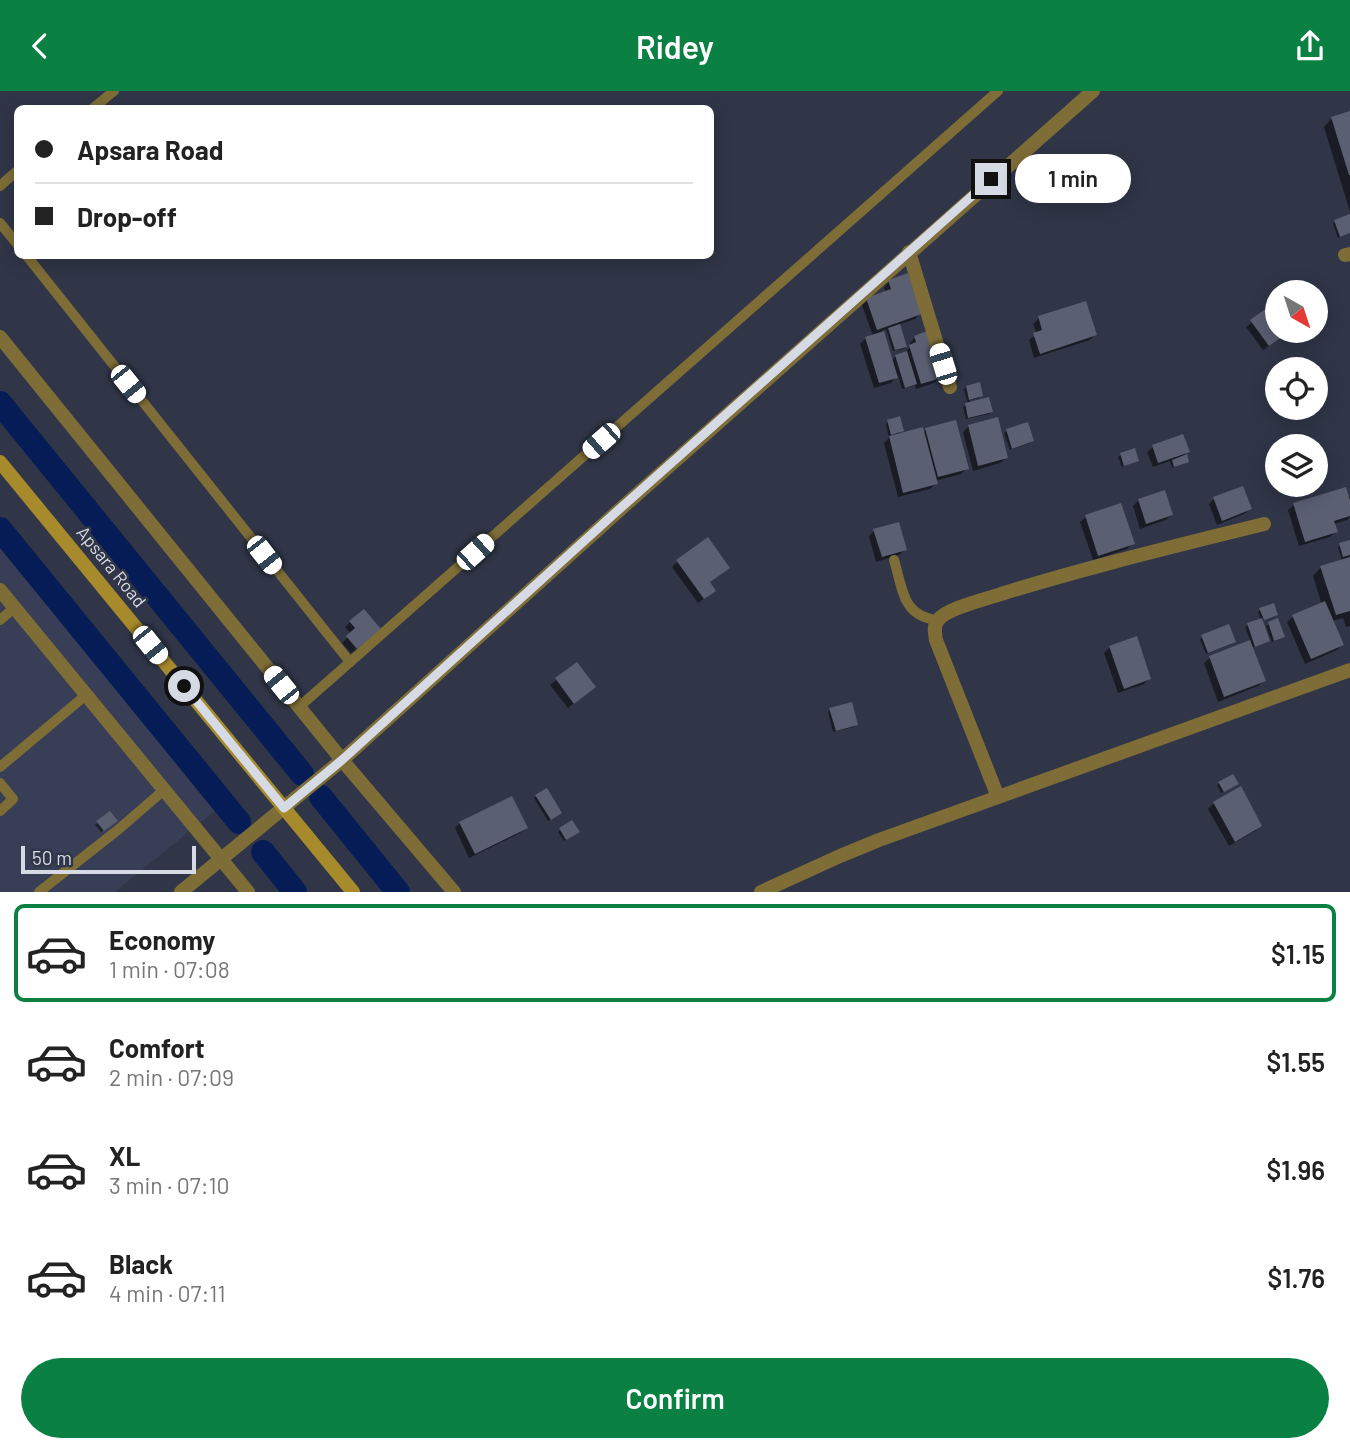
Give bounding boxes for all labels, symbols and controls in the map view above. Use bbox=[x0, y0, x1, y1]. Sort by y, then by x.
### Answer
icon: back bbox=[21, 27, 59, 65]
text: Ridey bbox=[636, 27, 714, 65]
icon: share bbox=[1291, 27, 1329, 65]
text: Apsara Road bbox=[77, 134, 223, 165]
callout: 1 min bbox=[1016, 155, 1131, 203]
route end bbox=[975, 163, 1007, 195]
text: 1 min bbox=[1048, 164, 1098, 192]
text: Drop-off bbox=[77, 201, 177, 232]
north arrow bbox=[1265, 280, 1328, 343]
map controls bbox=[1265, 280, 1328, 497]
car bbox=[927, 341, 960, 387]
button: locate bbox=[1265, 357, 1328, 420]
car bbox=[107, 361, 150, 407]
car bbox=[579, 419, 624, 463]
button: layers bbox=[1265, 434, 1328, 497]
street label: Apsara Road bbox=[72, 521, 151, 611]
car bbox=[453, 530, 498, 574]
car bbox=[243, 532, 286, 578]
car bbox=[129, 622, 172, 668]
car bbox=[260, 662, 303, 708]
route start bbox=[168, 670, 200, 702]
scale bar bbox=[21, 843, 196, 875]
text: 50 m bbox=[32, 846, 72, 869]
icon: car bbox=[25, 922, 88, 985]
text: Economy bbox=[109, 924, 215, 955]
text: $1.15 bbox=[1271, 938, 1325, 969]
text: 1 min · 07:08 bbox=[109, 955, 230, 983]
icon: car bbox=[25, 1030, 88, 1093]
text: Comfort bbox=[109, 1032, 205, 1063]
text: $1.55 bbox=[1266, 1046, 1325, 1077]
text: 2 min · 07:09 bbox=[109, 1063, 234, 1091]
icon: car bbox=[25, 1138, 88, 1201]
text: XL bbox=[109, 1140, 140, 1171]
text: $1.96 bbox=[1267, 1154, 1325, 1185]
text: 3 min · 07:10 bbox=[109, 1171, 229, 1199]
icon: car bbox=[25, 1246, 88, 1309]
text: Black bbox=[109, 1248, 173, 1279]
text: $1.76 bbox=[1268, 1262, 1325, 1293]
text: 4 min · 07:11 bbox=[109, 1279, 225, 1307]
button: Confirm bbox=[21, 1358, 1329, 1438]

